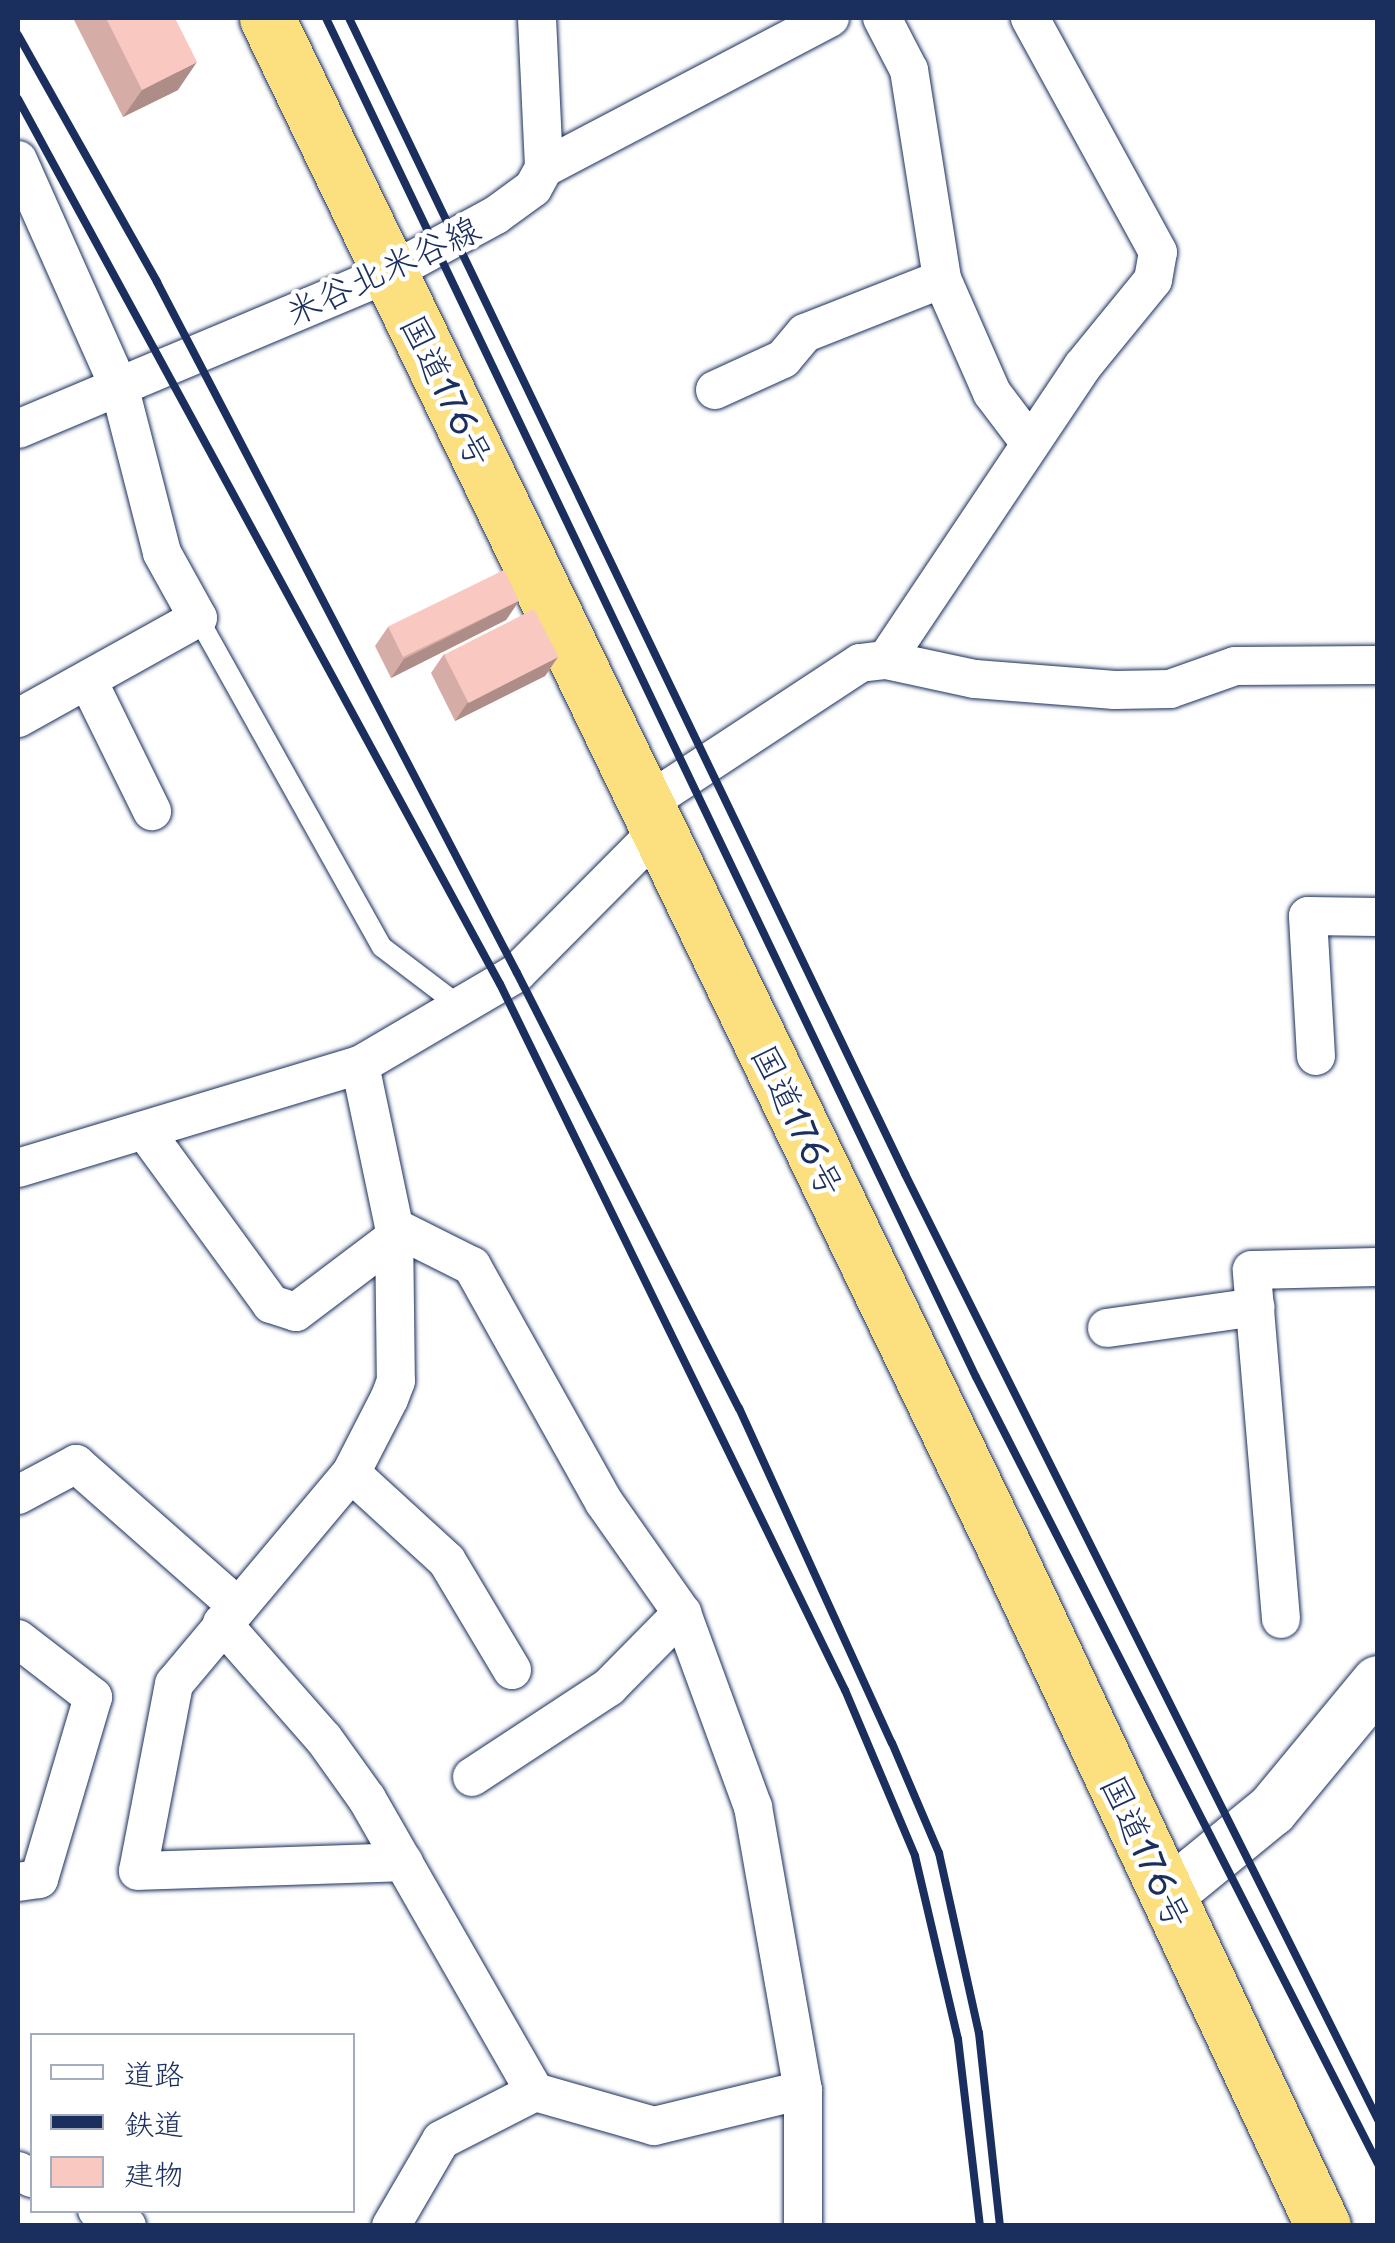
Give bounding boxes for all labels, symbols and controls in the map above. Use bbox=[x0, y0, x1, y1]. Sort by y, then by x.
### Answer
street label: 米谷北米谷線 bbox=[278, 206, 486, 332]
street label: 国道176号 bbox=[393, 307, 503, 473]
street label: 国道176号 bbox=[744, 1037, 854, 1203]
street label: 国道176号 bbox=[1093, 1768, 1201, 1934]
legend bbox=[30, 2033, 355, 2213]
text: 道路 bbox=[124, 2050, 184, 2095]
text: 鉄道 bbox=[124, 2100, 184, 2145]
text: 建物 bbox=[124, 2150, 184, 2195]

